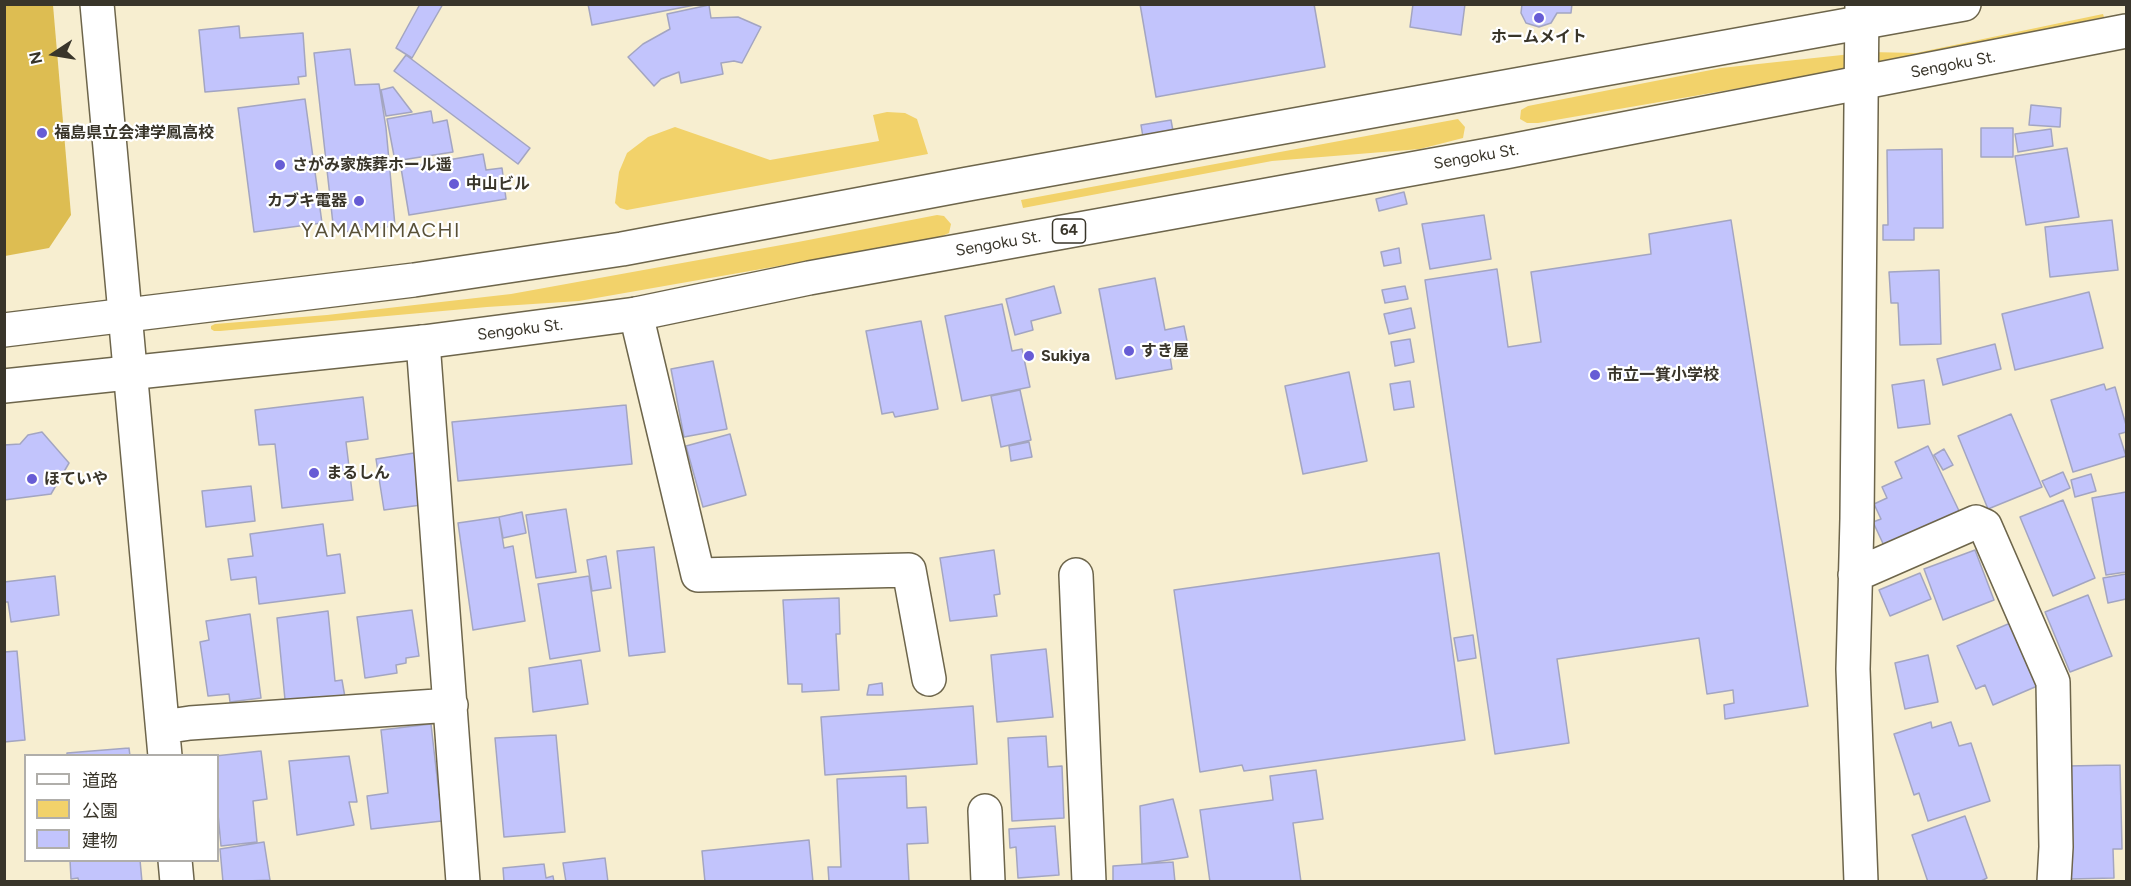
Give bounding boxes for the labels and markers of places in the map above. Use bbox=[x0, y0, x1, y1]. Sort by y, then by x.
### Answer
marker: ホームメイト bbox=[1532, 11, 1546, 25]
place label: ホームメイト bbox=[1491, 27, 1587, 47]
place label: 福島県立会津学鳳高校 bbox=[54, 123, 214, 143]
marker: 福島県立会津学鳳高校 bbox=[35, 126, 49, 140]
place label: さがみ家族葬ホール遥 bbox=[292, 155, 452, 175]
marker: さがみ家族葬ホール遥 bbox=[273, 158, 287, 172]
place label: 中山ビル bbox=[466, 174, 530, 194]
marker: 中山ビル bbox=[447, 177, 461, 191]
place label: カブキ電器 bbox=[267, 191, 347, 211]
marker: カブキ電器 bbox=[352, 194, 366, 208]
place label: すき屋 bbox=[1141, 341, 1189, 361]
marker: すき屋 bbox=[1122, 344, 1136, 358]
place label: Sukiya bbox=[1041, 346, 1090, 366]
marker: Sukiya bbox=[1022, 349, 1036, 363]
place label: 市立一箕小学校 bbox=[1607, 365, 1719, 385]
marker: 市立一箕小学校 bbox=[1588, 368, 1602, 382]
place label: まるしん bbox=[326, 463, 390, 483]
marker: まるしん bbox=[307, 466, 321, 480]
place label: ほていや bbox=[44, 469, 108, 489]
marker: ほていや bbox=[25, 472, 39, 486]

